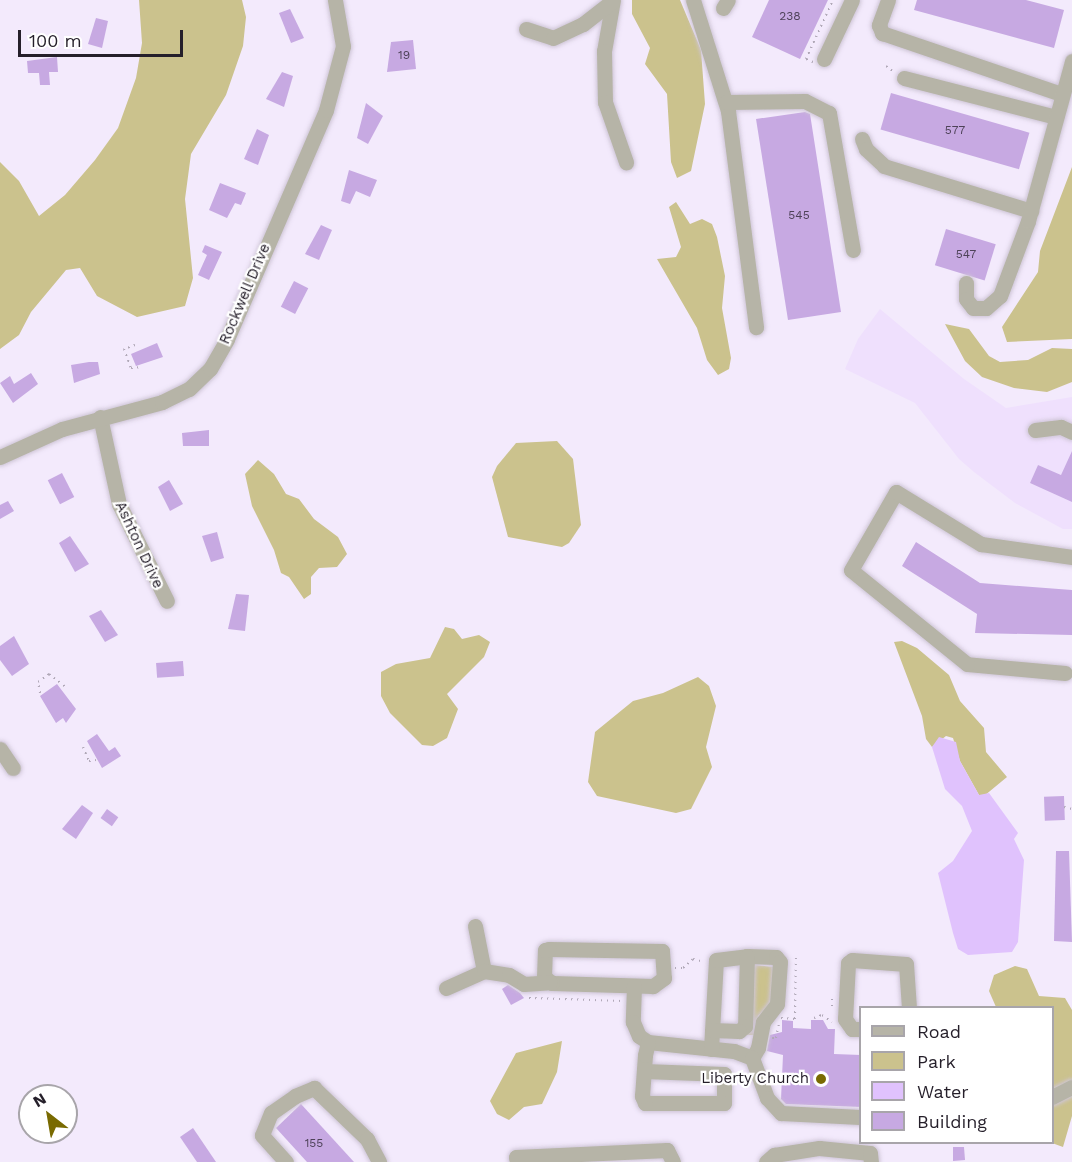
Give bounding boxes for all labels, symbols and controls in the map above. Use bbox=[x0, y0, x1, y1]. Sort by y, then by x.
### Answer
house number: 238 bbox=[779, 10, 801, 24]
scale bar bbox=[21, 18, 186, 56]
text: 100 m bbox=[29, 30, 82, 51]
house number: 19 bbox=[398, 49, 410, 63]
house number: 577 bbox=[945, 124, 965, 138]
house number: 545 bbox=[788, 209, 810, 223]
street label: Rockwell Drive bbox=[216, 241, 274, 347]
house number: 547 bbox=[956, 248, 976, 262]
street label: Ashton Drive bbox=[111, 499, 167, 591]
legend bbox=[859, 1006, 1054, 1144]
text: Road bbox=[917, 1021, 961, 1042]
text: Park bbox=[917, 1051, 956, 1072]
place label: Liberty Church bbox=[701, 1070, 809, 1088]
marker: Liberty Church bbox=[814, 1072, 828, 1086]
text: Water bbox=[917, 1081, 969, 1102]
north arrow bbox=[18, 1084, 78, 1144]
text: N bbox=[30, 1089, 49, 1111]
text: Building bbox=[917, 1111, 987, 1132]
house number: 155 bbox=[305, 1137, 323, 1151]

